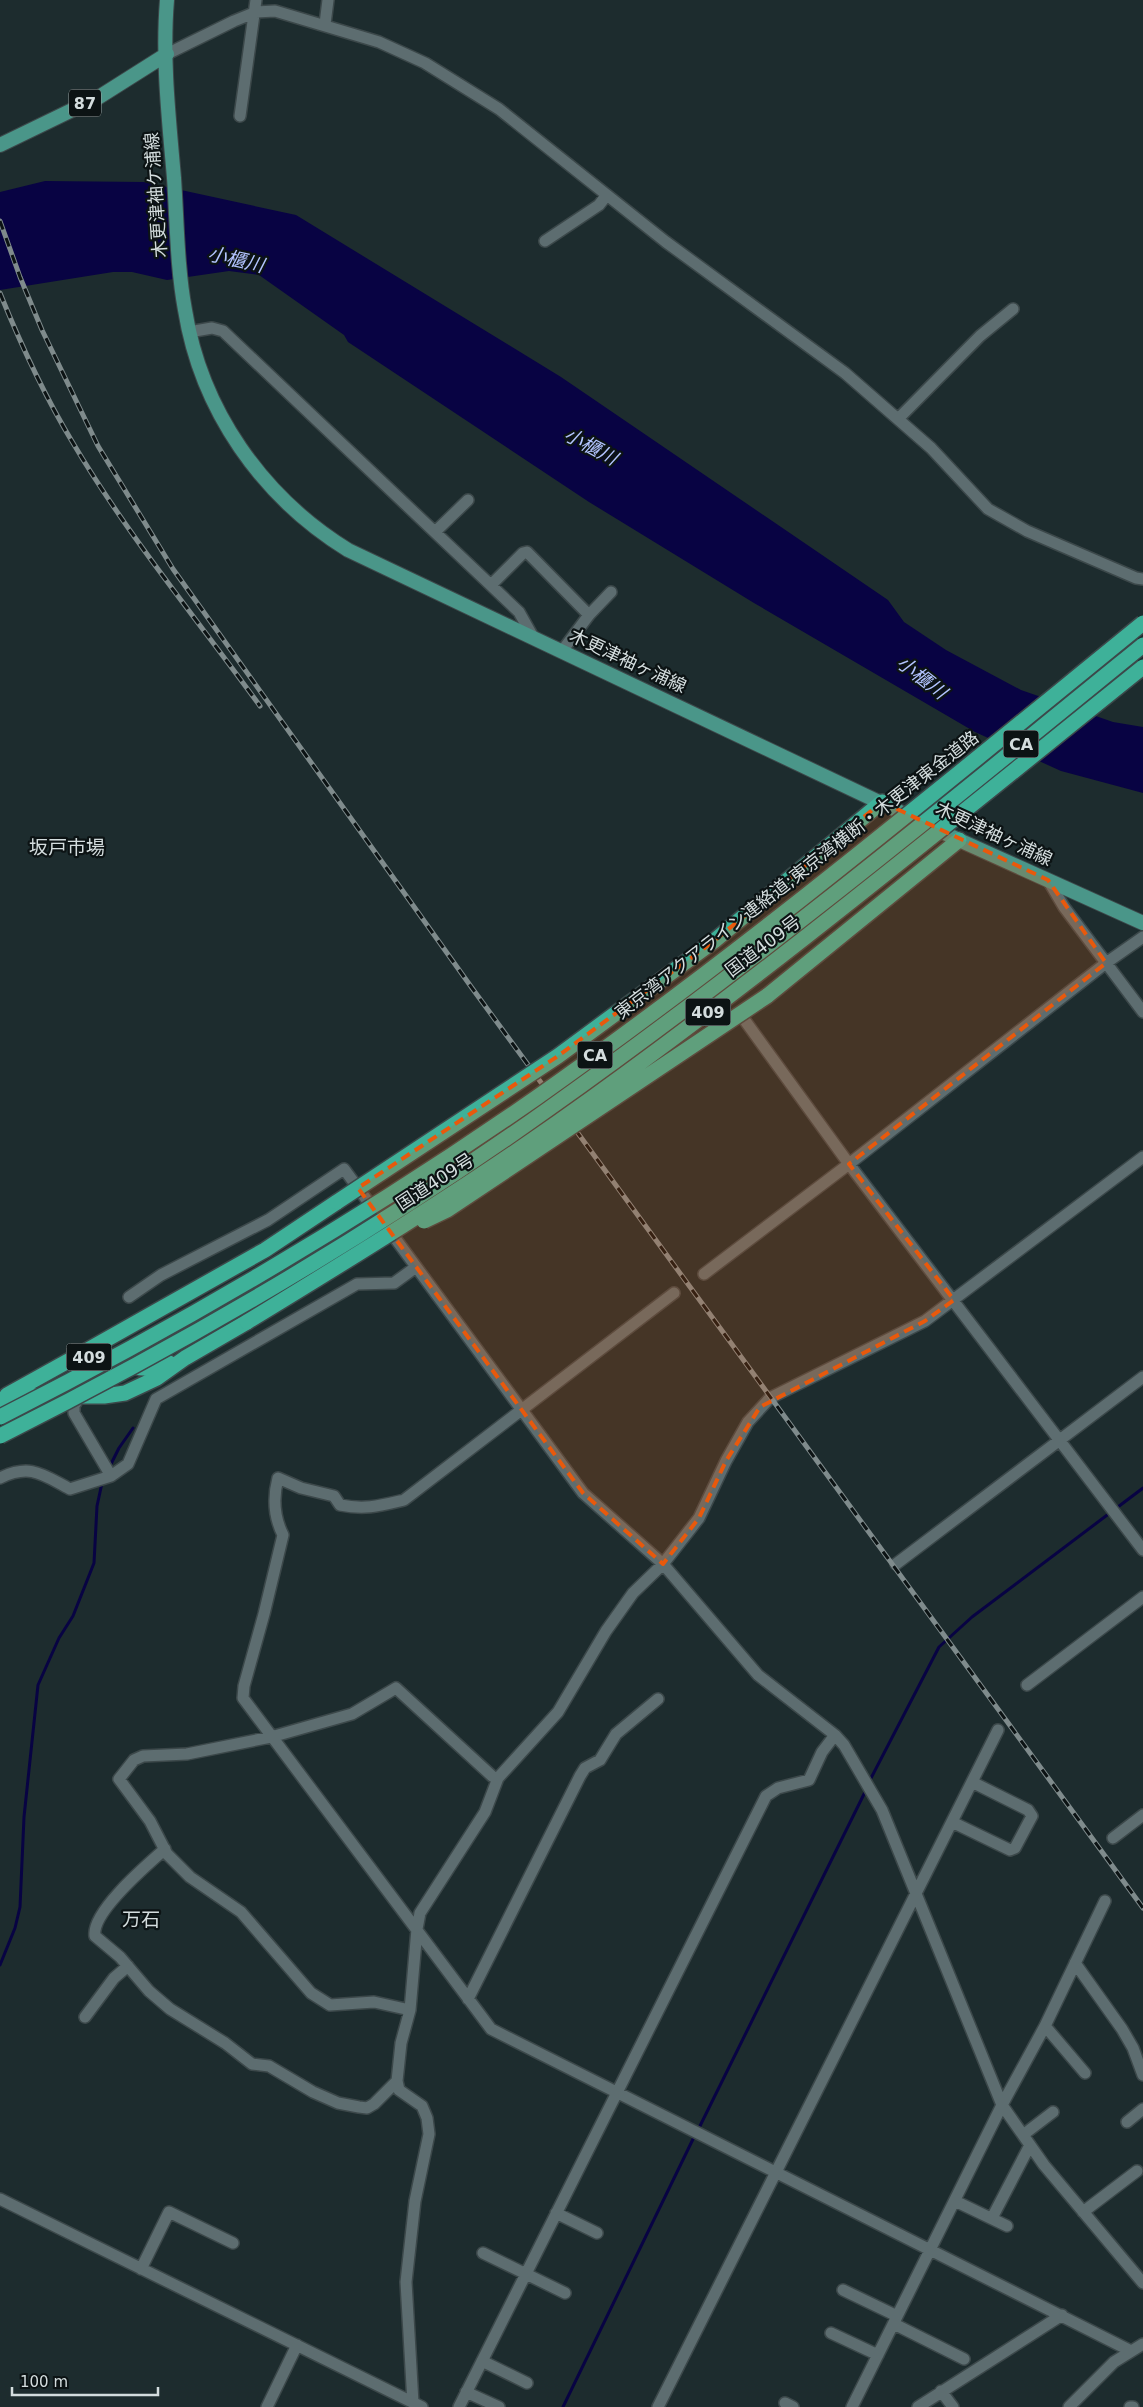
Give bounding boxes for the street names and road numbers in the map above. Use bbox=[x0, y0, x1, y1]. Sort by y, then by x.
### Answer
road number: 87 bbox=[69, 90, 101, 116]
street label: 木更津袖ケ浦線 bbox=[141, 131, 170, 259]
street label: 木更津袖ヶ浦線 bbox=[567, 624, 690, 697]
street label: 東京湾アクアライン連絡道;東京湾横断・木更津東金道路 bbox=[611, 726, 982, 1023]
road number: CA bbox=[1004, 731, 1038, 758]
street label: 木更津袖ヶ浦線 bbox=[933, 797, 1056, 870]
street label: 国道409号 bbox=[721, 911, 804, 981]
road number: 409 bbox=[686, 999, 730, 1026]
road number: CA bbox=[578, 1042, 612, 1068]
street label: 国道409号 bbox=[392, 1149, 477, 1214]
road number: 409 bbox=[66, 1344, 112, 1370]

